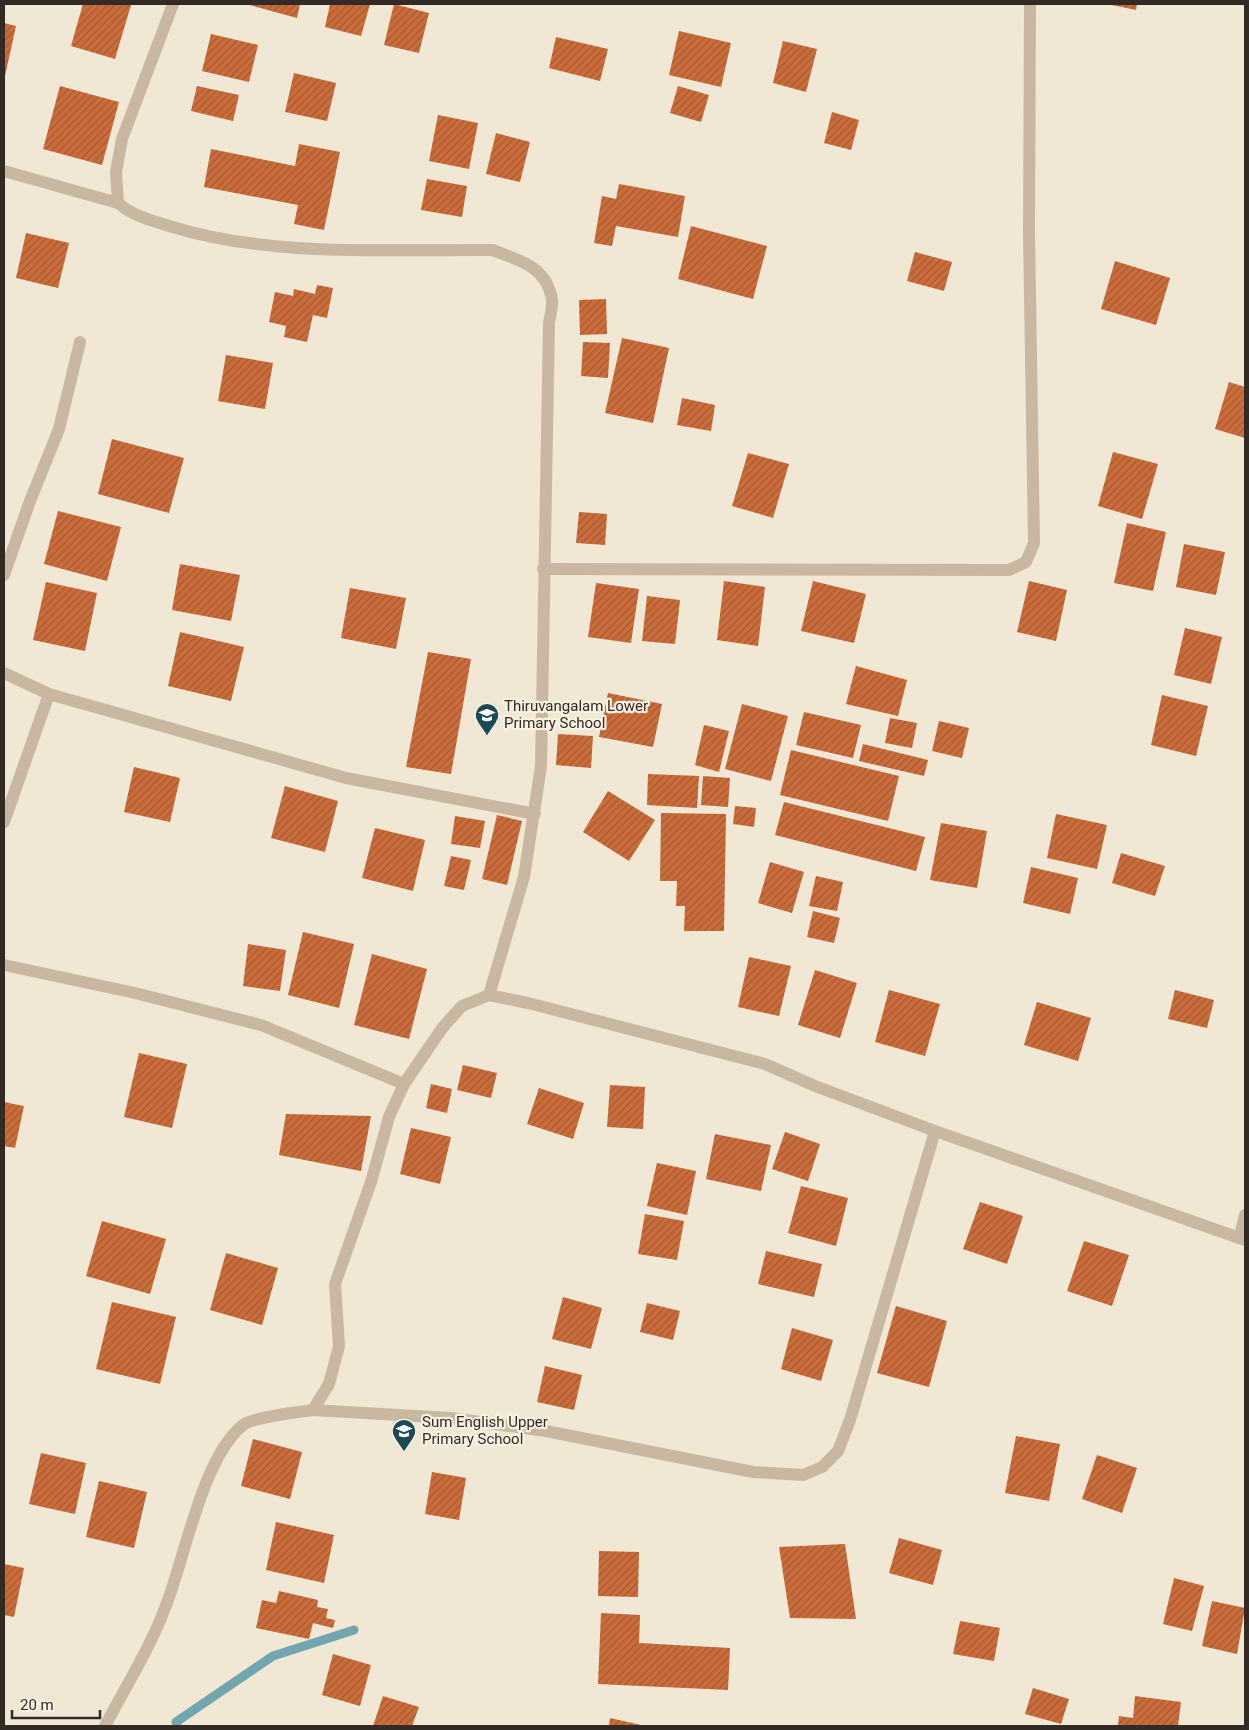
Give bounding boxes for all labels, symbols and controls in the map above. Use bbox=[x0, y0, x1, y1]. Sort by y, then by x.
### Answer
place label: Thiruvangalam Lower Primary School bbox=[504, 697, 648, 732]
school or university icon: Thiruvangalam Lower Primary School bbox=[474, 702, 500, 736]
place label: Sum English Upper Primary School bbox=[422, 1413, 548, 1448]
school or university icon: Sum English Upper Primary School bbox=[391, 1418, 417, 1452]
scale bar bbox=[12, 1688, 100, 1720]
text: 20 m bbox=[20, 1696, 54, 1714]

